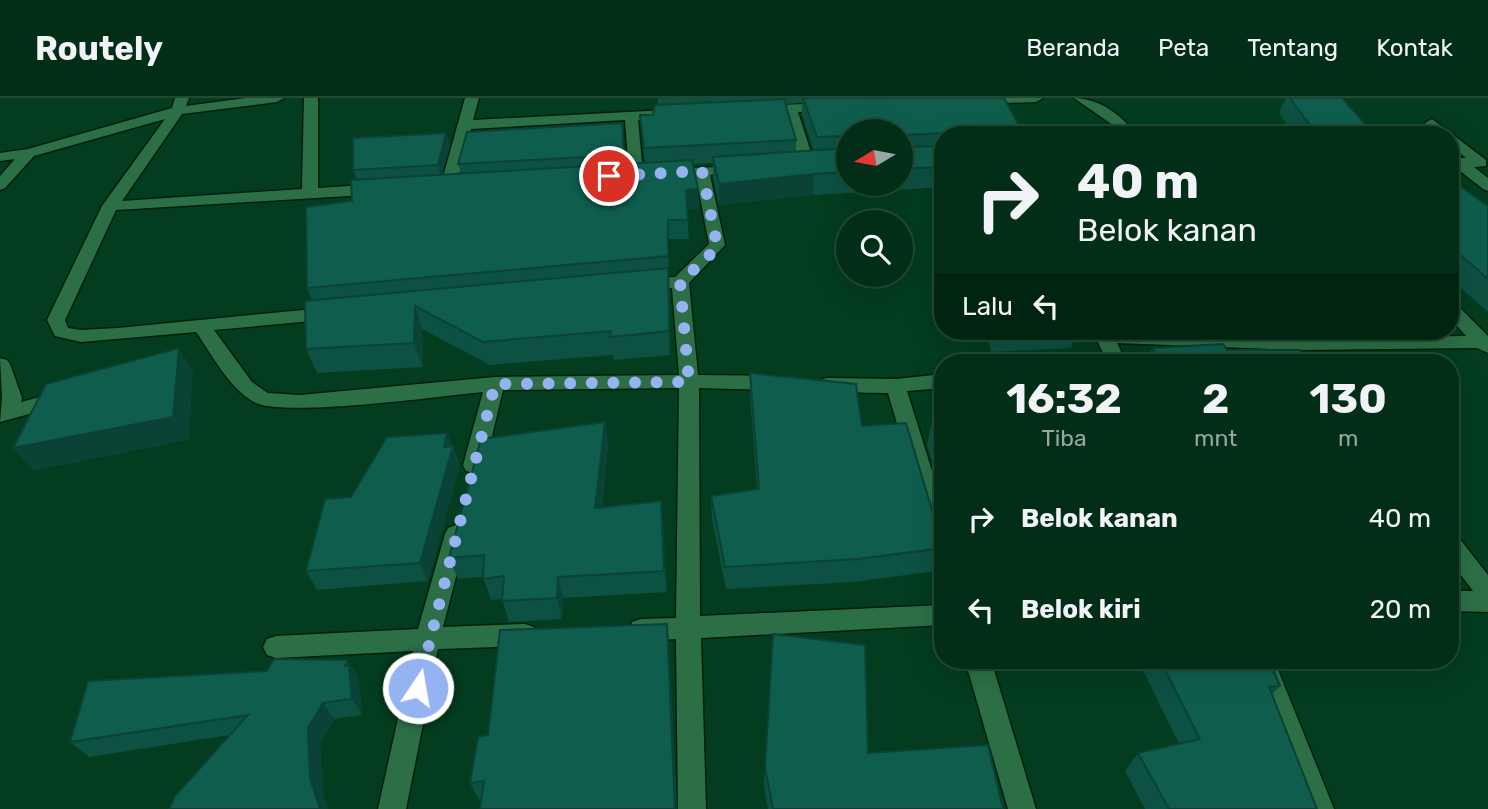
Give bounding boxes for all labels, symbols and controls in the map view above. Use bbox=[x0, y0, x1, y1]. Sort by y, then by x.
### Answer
text: Routely bbox=[35, 29, 163, 68]
text: Beranda bbox=[1026, 34, 1120, 62]
text: Peta bbox=[1158, 34, 1209, 62]
text: Tentang bbox=[1247, 34, 1338, 62]
text: Kontak bbox=[1376, 34, 1453, 62]
north arrow bbox=[836, 119, 914, 196]
map controls bbox=[836, 119, 913, 287]
pin bbox=[579, 146, 639, 206]
text: 40 m bbox=[1077, 152, 1199, 210]
icon: right bbox=[962, 154, 1053, 245]
icon: arrive bbox=[590, 157, 628, 195]
button: search bbox=[836, 210, 913, 287]
text: Belok kanan bbox=[1077, 211, 1257, 249]
icon: left bbox=[1027, 287, 1065, 325]
text: Lalu bbox=[962, 291, 1013, 322]
text: 16:32 bbox=[1006, 374, 1122, 424]
text: 2 bbox=[1202, 374, 1229, 424]
text: 130 bbox=[1310, 374, 1387, 424]
text: Tiba bbox=[1041, 424, 1087, 452]
text: mnt bbox=[1194, 424, 1237, 452]
text: m bbox=[1338, 424, 1358, 452]
icon: right bbox=[962, 500, 1000, 538]
text: Belok kanan bbox=[1021, 503, 1178, 534]
text: 40 m bbox=[1369, 503, 1431, 534]
icon: left bbox=[962, 591, 1000, 629]
text: Belok kiri bbox=[1021, 594, 1141, 625]
text: 20 m bbox=[1370, 594, 1431, 625]
position arrow bbox=[381, 651, 455, 725]

